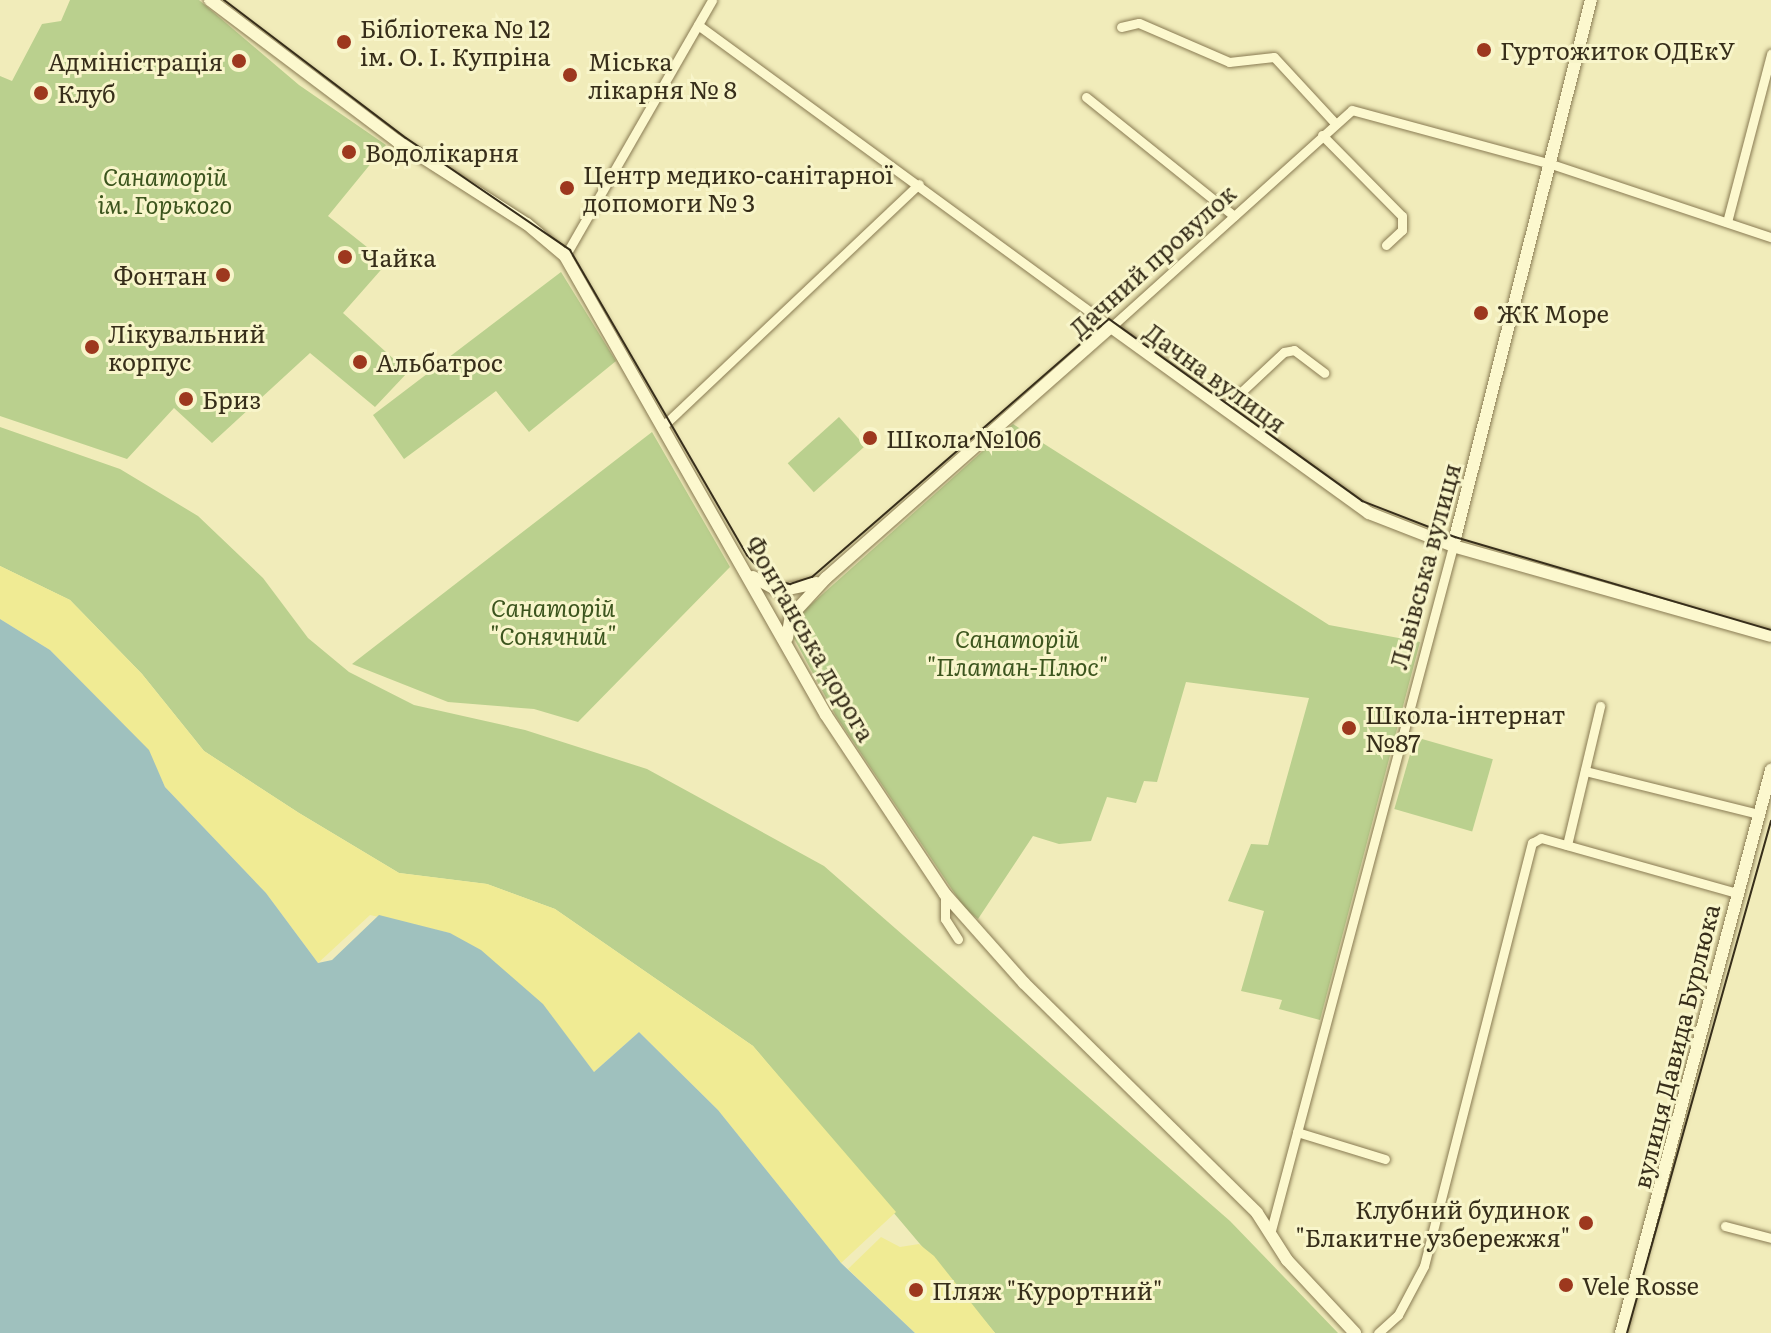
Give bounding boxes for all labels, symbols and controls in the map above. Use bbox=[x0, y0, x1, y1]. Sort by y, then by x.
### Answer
place label: Бібліотека № 12 ім. О. І. Купріна bbox=[360, 14, 550, 70]
marker: Бібліотека № 12 ім. О. І. Купріна bbox=[335, 33, 353, 51]
place label: Гуртожиток ОДЕкУ bbox=[1500, 36, 1734, 64]
marker: Гуртожиток ОДЕкУ bbox=[1475, 41, 1493, 59]
place label: Адміністрація bbox=[48, 47, 223, 75]
place label: Міська лікарня № 8 bbox=[588, 47, 737, 103]
marker: Адміністрація bbox=[230, 52, 248, 70]
marker: Міська лікарня № 8 bbox=[559, 64, 581, 86]
place label: Клуб bbox=[57, 79, 116, 107]
marker: Клуб bbox=[32, 84, 50, 102]
place label: Водолікарня bbox=[365, 138, 519, 166]
marker: Водолікарня bbox=[340, 143, 358, 161]
place label: Центр медико-санітарної допомоги № 3 bbox=[583, 160, 893, 216]
park label: Cанаторій ім. Горького bbox=[98, 162, 232, 218]
street label: Дачний провулок bbox=[1063, 178, 1241, 342]
marker: Центр медико-санітарної допомоги № 3 bbox=[558, 179, 576, 197]
place label: Чайка bbox=[361, 243, 436, 271]
marker: Чайка bbox=[336, 248, 354, 266]
place label: Фонтан bbox=[114, 261, 207, 289]
marker: Фонтан bbox=[214, 266, 232, 284]
place label: ЖК Море bbox=[1497, 299, 1609, 327]
marker: ЖК Море bbox=[1472, 304, 1490, 322]
street label: Дачна вулиця bbox=[1140, 316, 1292, 438]
place label: Лікувальний корпус bbox=[108, 319, 266, 375]
marker: Лікувальний корпус bbox=[83, 338, 101, 356]
place label: Альбатрос bbox=[376, 348, 503, 376]
marker: Альбатрос bbox=[351, 353, 369, 371]
place label: Бриз bbox=[202, 385, 261, 413]
marker: Бриз bbox=[177, 390, 195, 408]
place label: Школа №106 bbox=[886, 424, 1041, 452]
marker: Школа №106 bbox=[861, 429, 879, 447]
street label: Львівська вулиця bbox=[1383, 460, 1465, 672]
street label: Фонтанська дорога bbox=[740, 530, 882, 746]
park label: Санаторій "Сонячний" bbox=[489, 593, 617, 649]
park label: Санаторій "Платан-Плюс" bbox=[926, 624, 1108, 680]
place label: Школа-інтернат №87 bbox=[1365, 700, 1566, 756]
marker: Школа-інтернат №87 bbox=[1340, 719, 1358, 737]
street label: вулиця Давида Бурлюка bbox=[1626, 901, 1724, 1191]
place label: Клубний будинок "Блакитне узбережжя" bbox=[1296, 1195, 1570, 1251]
marker: Клубний будинок "Блакитне узбережжя" bbox=[1577, 1214, 1595, 1232]
place label: Vele Rosse bbox=[1582, 1271, 1699, 1299]
place label: Пляж "Курортний" bbox=[932, 1276, 1162, 1304]
marker: Vele Rosse bbox=[1557, 1276, 1575, 1294]
marker: Пляж "Курортний" bbox=[907, 1281, 925, 1299]

